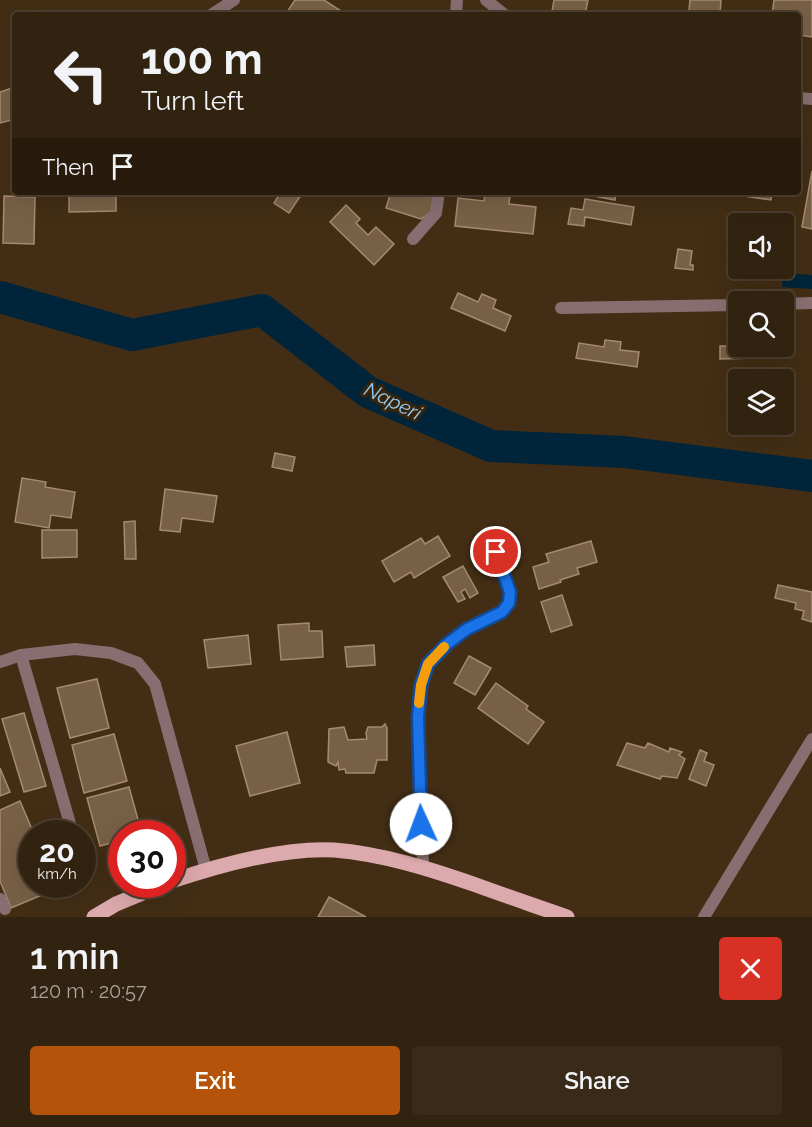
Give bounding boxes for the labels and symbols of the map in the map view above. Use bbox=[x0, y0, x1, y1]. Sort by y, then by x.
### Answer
water label: Naperi bbox=[361, 377, 426, 425]
pin bbox=[470, 526, 521, 577]
position arrow bbox=[389, 792, 453, 856]
speed limit sign: 30 bbox=[108, 820, 186, 898]

